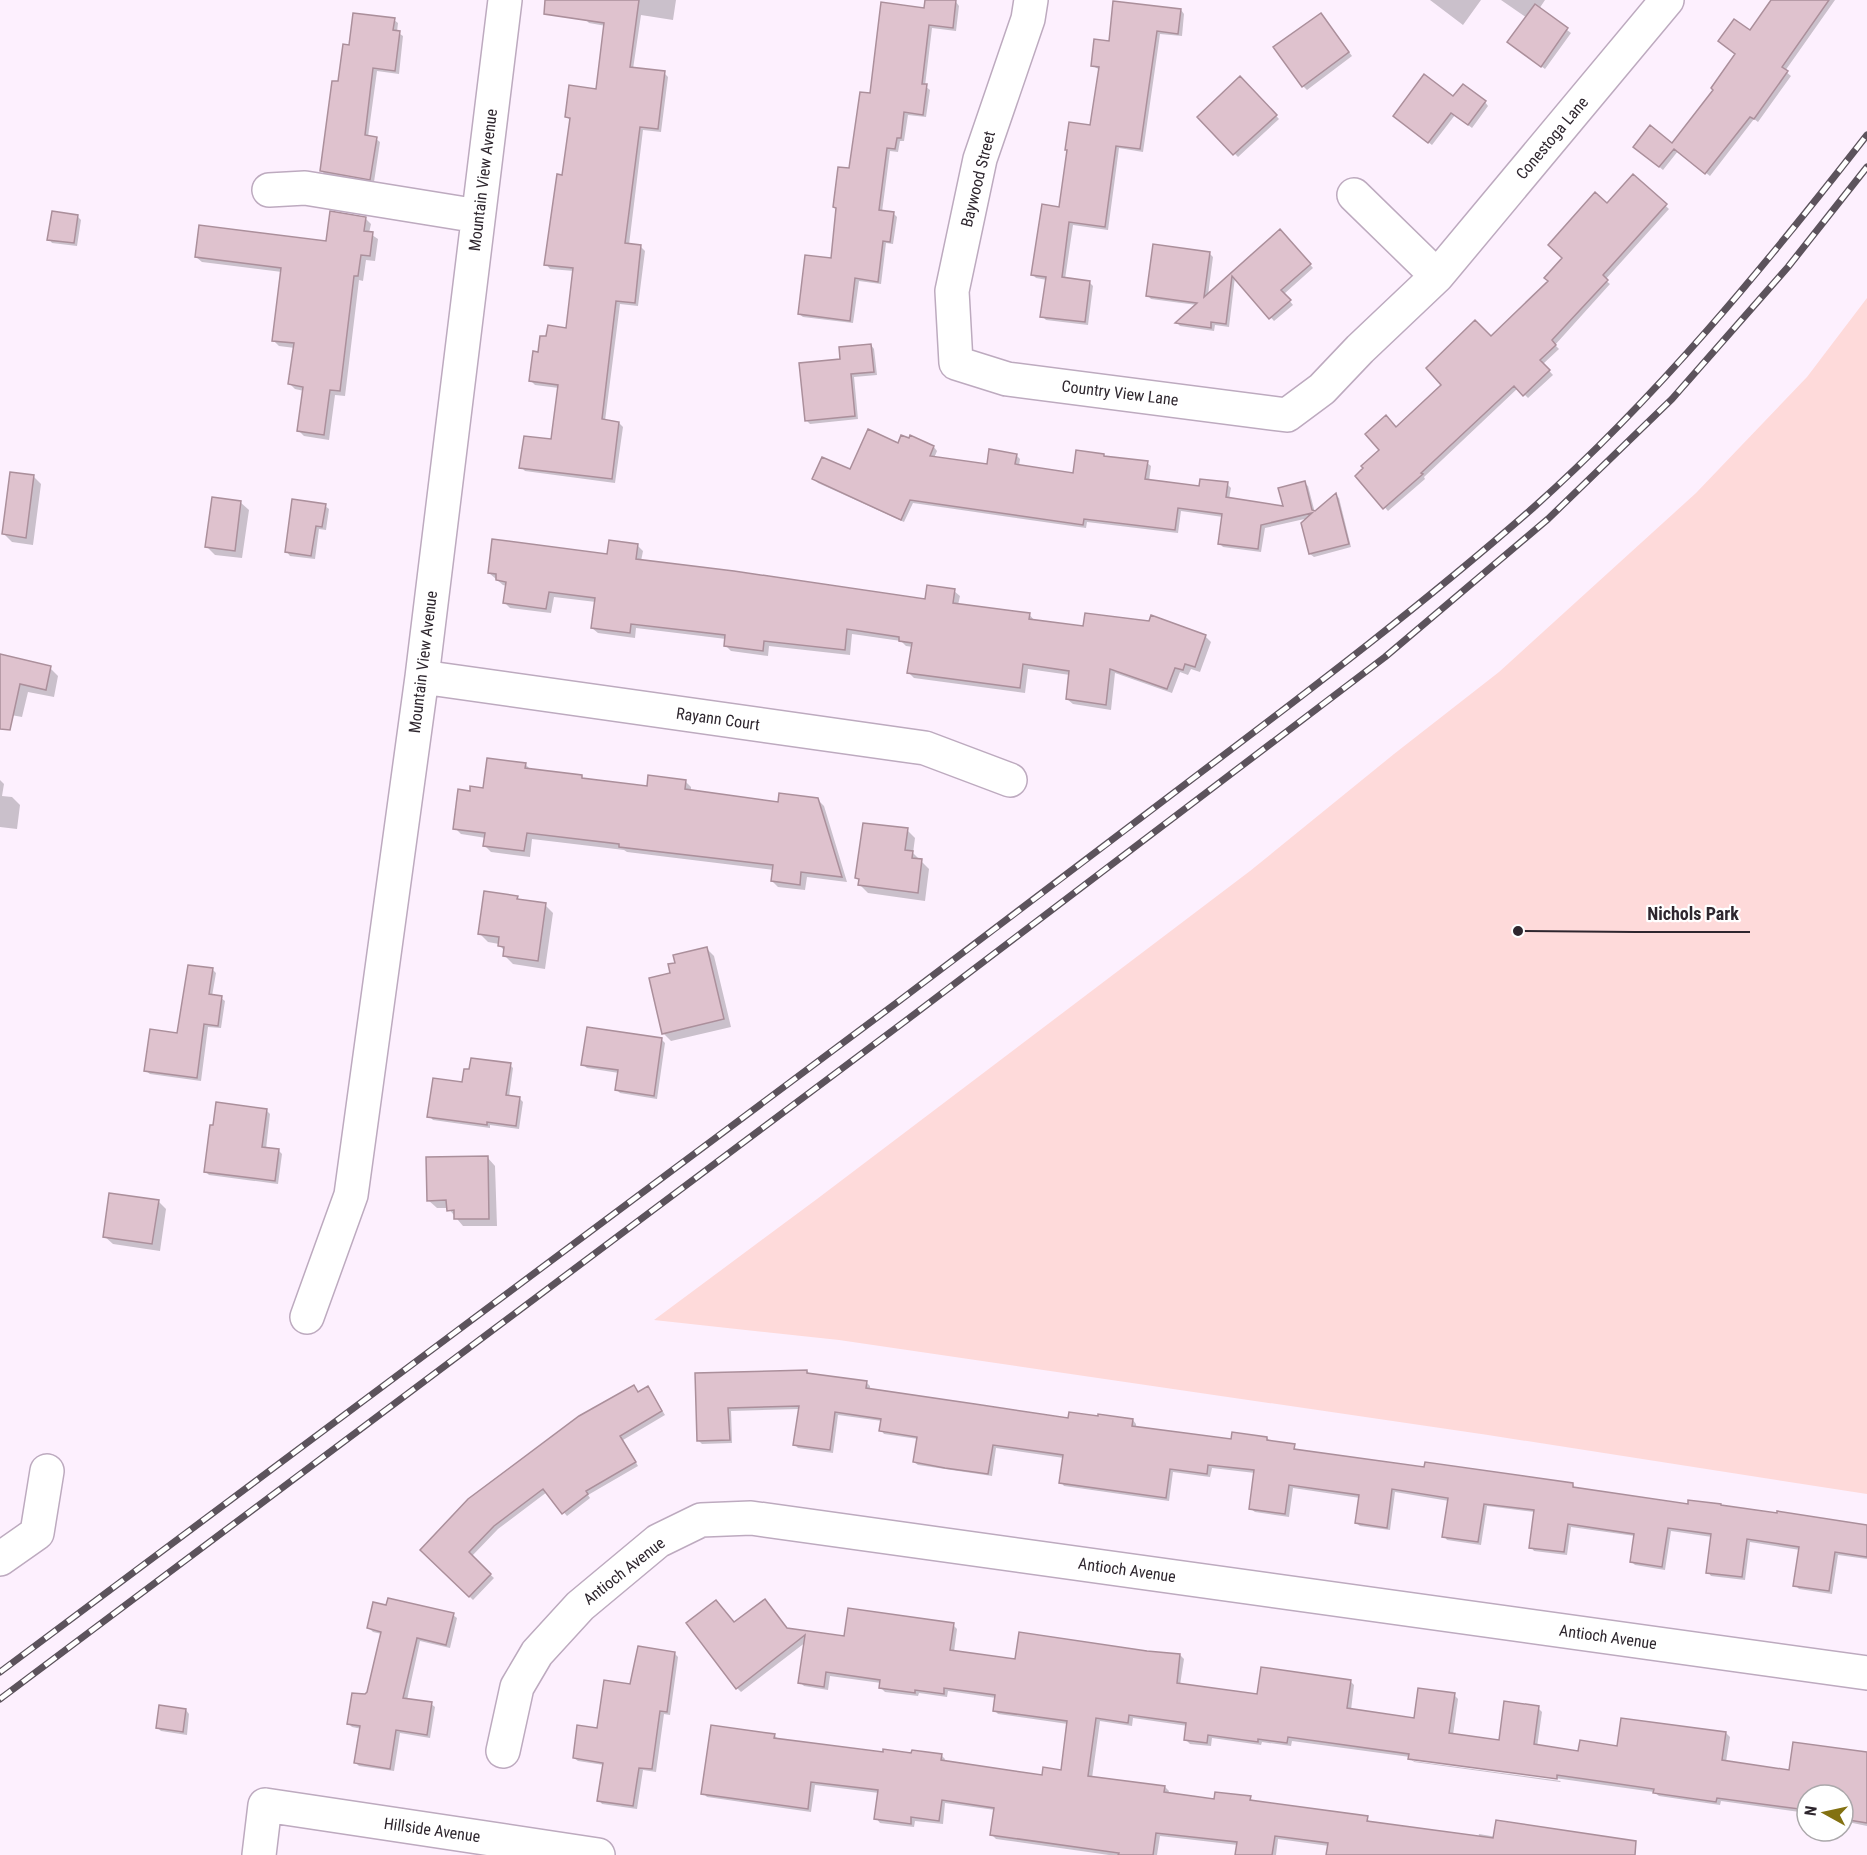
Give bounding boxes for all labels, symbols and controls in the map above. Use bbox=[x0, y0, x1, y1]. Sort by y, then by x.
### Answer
street label: Conestoga Lane bbox=[1512, 93, 1592, 183]
street label: Mountain View Avenue bbox=[465, 108, 501, 252]
street label: Baywood Street bbox=[957, 129, 999, 229]
street label: Country View Lane bbox=[1061, 376, 1179, 410]
street label: Mountain View Avenue bbox=[405, 590, 441, 734]
street label: Rayann Court bbox=[675, 704, 761, 734]
callout: Nichols Park bbox=[1635, 896, 1750, 932]
text: Nichols Park bbox=[1647, 903, 1739, 924]
street label: Antioch Avenue bbox=[579, 1533, 669, 1609]
street label: Antioch Avenue bbox=[1077, 1554, 1177, 1586]
street label: Antioch Avenue bbox=[1558, 1621, 1658, 1653]
north arrow bbox=[1795, 1783, 1855, 1843]
text: N bbox=[1801, 1805, 1821, 1817]
street label: Hillside Avenue bbox=[383, 1814, 481, 1846]

